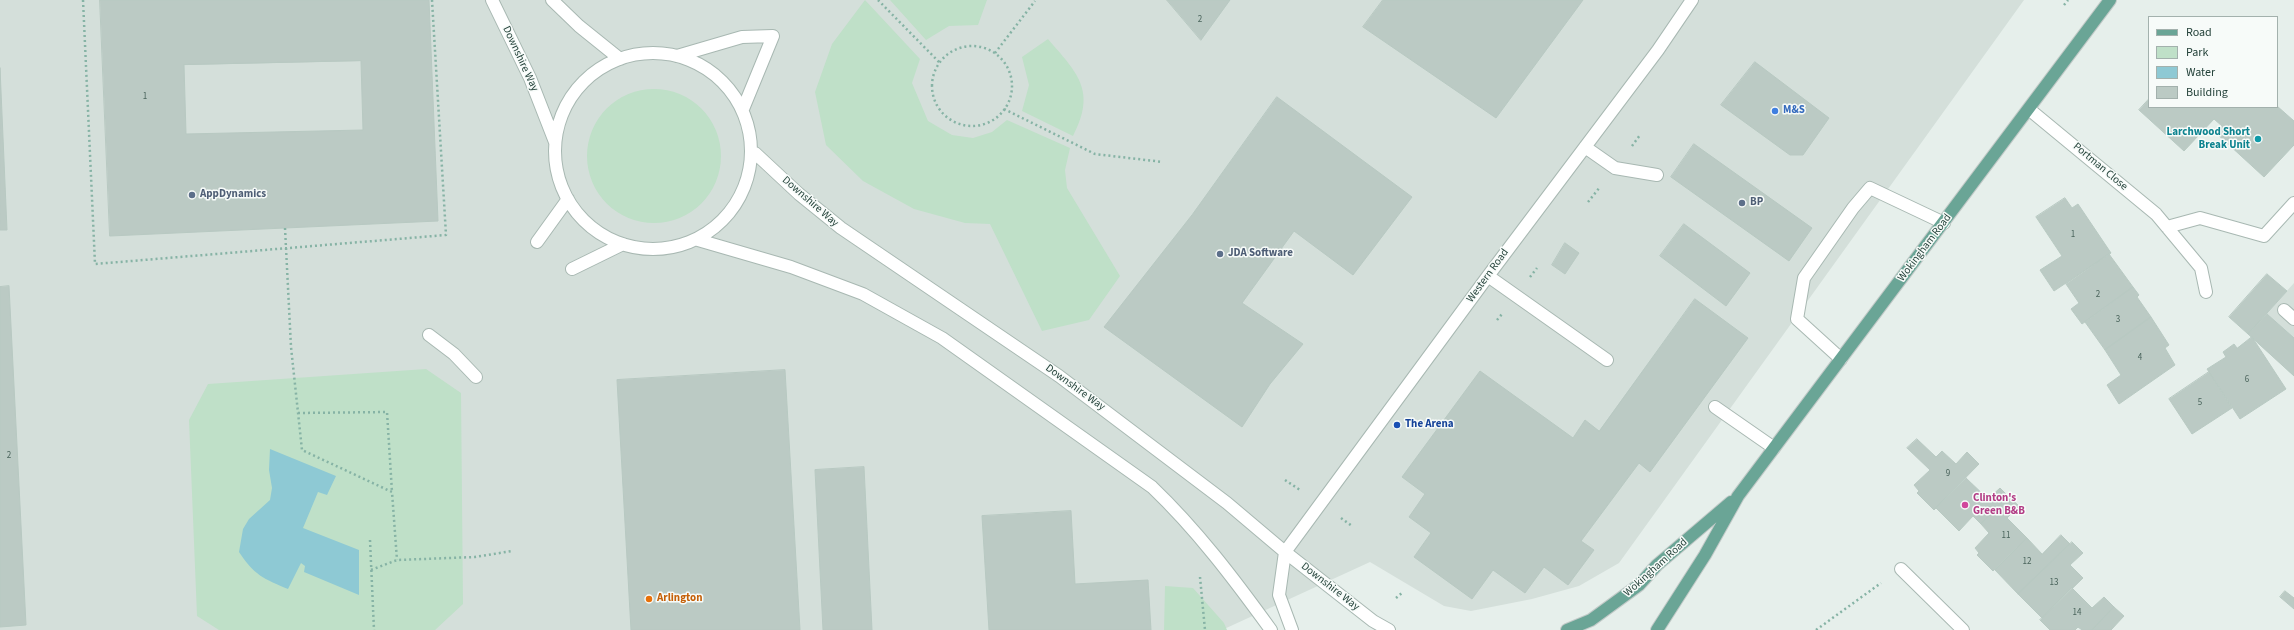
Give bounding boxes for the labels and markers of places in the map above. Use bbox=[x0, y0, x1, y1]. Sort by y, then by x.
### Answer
place label: M&S bbox=[1783, 104, 1805, 118]
marker: M&S bbox=[1770, 106, 1780, 116]
place label: Larchwood Short Break Unit bbox=[2167, 126, 2250, 152]
marker: Larchwood Short Break Unit bbox=[2253, 134, 2263, 144]
place label: AppDynamics bbox=[200, 188, 266, 202]
marker: AppDynamics bbox=[187, 190, 197, 200]
place label: BP bbox=[1750, 196, 1763, 210]
marker: BP bbox=[1737, 198, 1747, 208]
place label: JDA Software bbox=[1228, 247, 1293, 261]
marker: JDA Software bbox=[1215, 249, 1225, 259]
place label: The Arena bbox=[1405, 418, 1454, 432]
marker: The Arena bbox=[1392, 420, 1402, 430]
place label: Clinton's Green B&B bbox=[1973, 492, 2025, 518]
marker: Clinton's Green B&B bbox=[1960, 500, 1970, 510]
place label: Arlington bbox=[657, 592, 702, 606]
marker: Arlington bbox=[644, 594, 654, 604]

